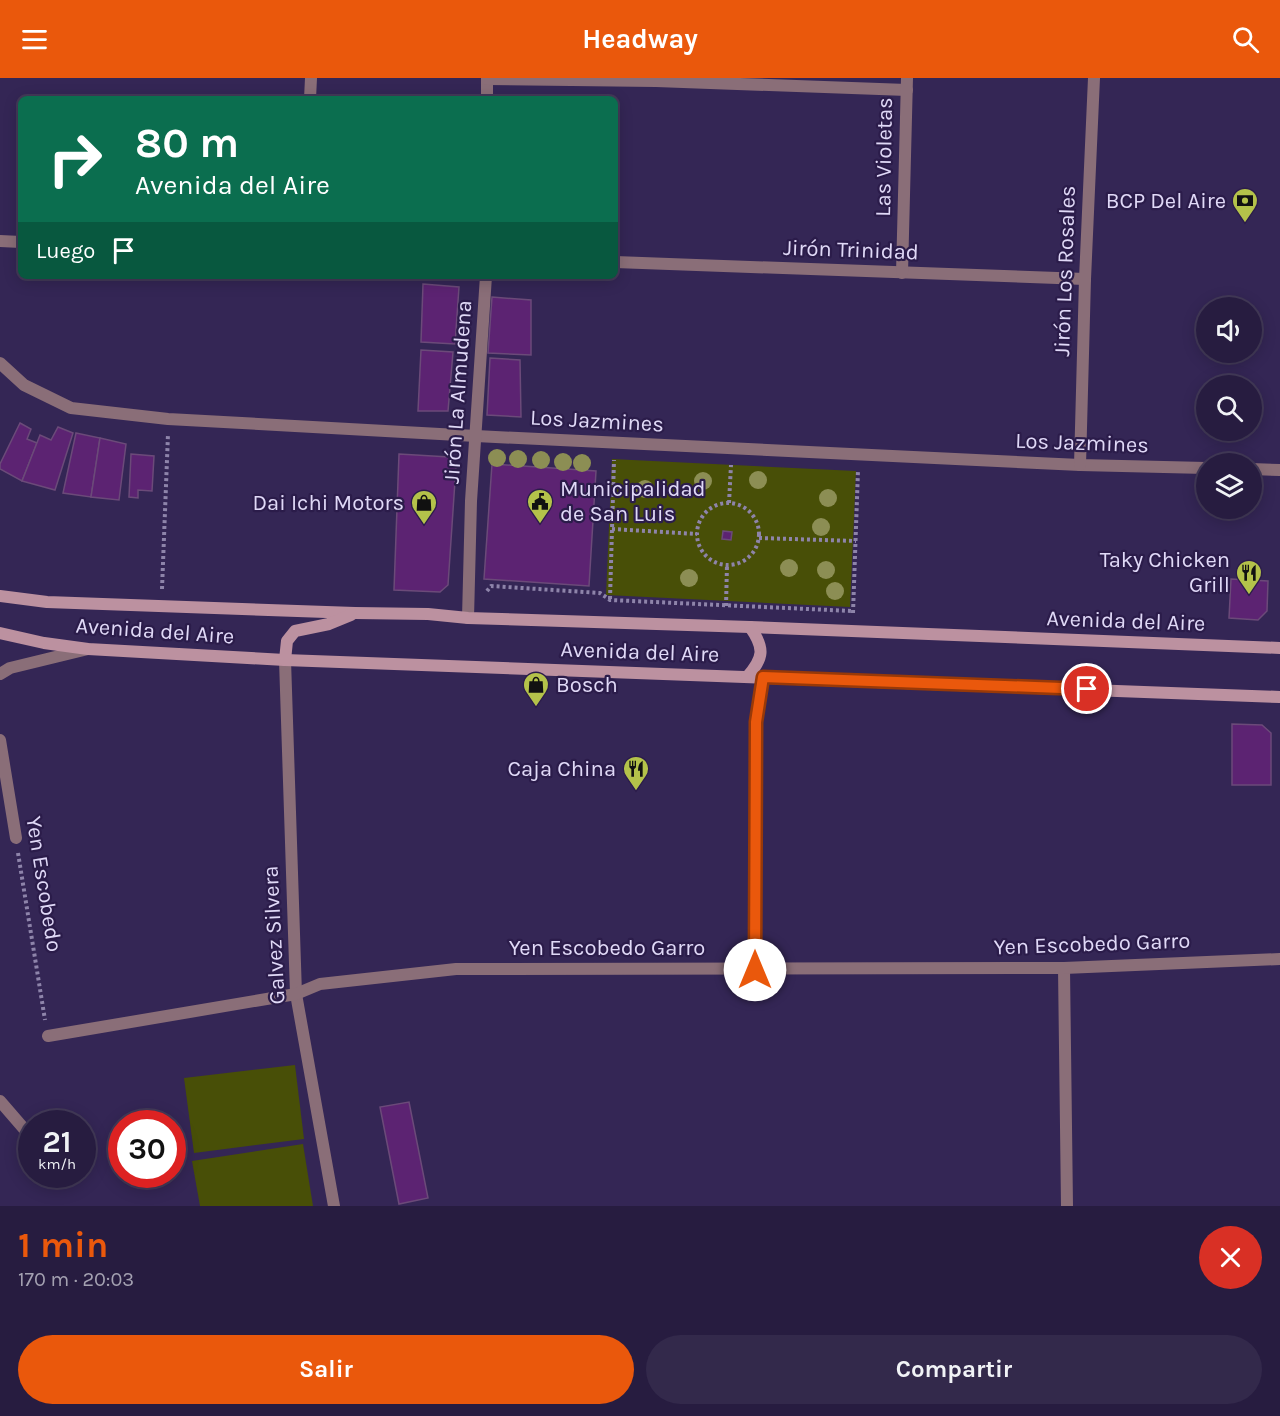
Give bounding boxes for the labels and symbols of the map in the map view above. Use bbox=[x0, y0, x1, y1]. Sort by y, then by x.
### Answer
street label: Las Violetas bbox=[870, 97, 898, 217]
street label: Jirón Los Rosales bbox=[1049, 185, 1081, 357]
bank icon: BCP Del Aire bbox=[1230, 186, 1260, 224]
place label: BCP Del Aire bbox=[1106, 188, 1226, 214]
street label: Jirón Trinidad bbox=[783, 235, 919, 265]
street label: Jirón La Almudena bbox=[439, 299, 477, 485]
street label: Los Jazmines bbox=[530, 405, 664, 437]
street label: Los Jazmines bbox=[1015, 428, 1149, 458]
place label: Municipalidad de San Luis bbox=[560, 476, 706, 527]
public building icon: Municipalidad de San Luis bbox=[525, 487, 555, 525]
shop icon: Dai Ichi Motors bbox=[409, 488, 439, 526]
place label: Dai Ichi Motors bbox=[253, 490, 404, 516]
place label: Taky Chicken Grill bbox=[1100, 547, 1230, 598]
restaurant icon: Taky Chicken Grill bbox=[1234, 558, 1264, 596]
street label: Avenida del Aire bbox=[1046, 605, 1206, 637]
street label: Avenida del Aire bbox=[75, 612, 235, 650]
street label: Avenida del Aire bbox=[560, 636, 720, 668]
pin bbox=[1061, 663, 1112, 714]
shop icon: Bosch bbox=[521, 670, 551, 708]
place label: Bosch bbox=[556, 672, 618, 698]
restaurant icon: Caja China bbox=[621, 754, 651, 792]
place label: Caja China bbox=[507, 756, 616, 782]
street label: Yen Escobedo bbox=[20, 814, 68, 954]
street label: Galvez Silvera bbox=[257, 865, 291, 1005]
street label: Yen Escobedo Garro bbox=[993, 928, 1191, 960]
street label: Yen Escobedo Garro bbox=[509, 935, 705, 961]
position arrow bbox=[723, 938, 787, 1002]
speed limit sign: 30 bbox=[108, 1110, 186, 1188]

